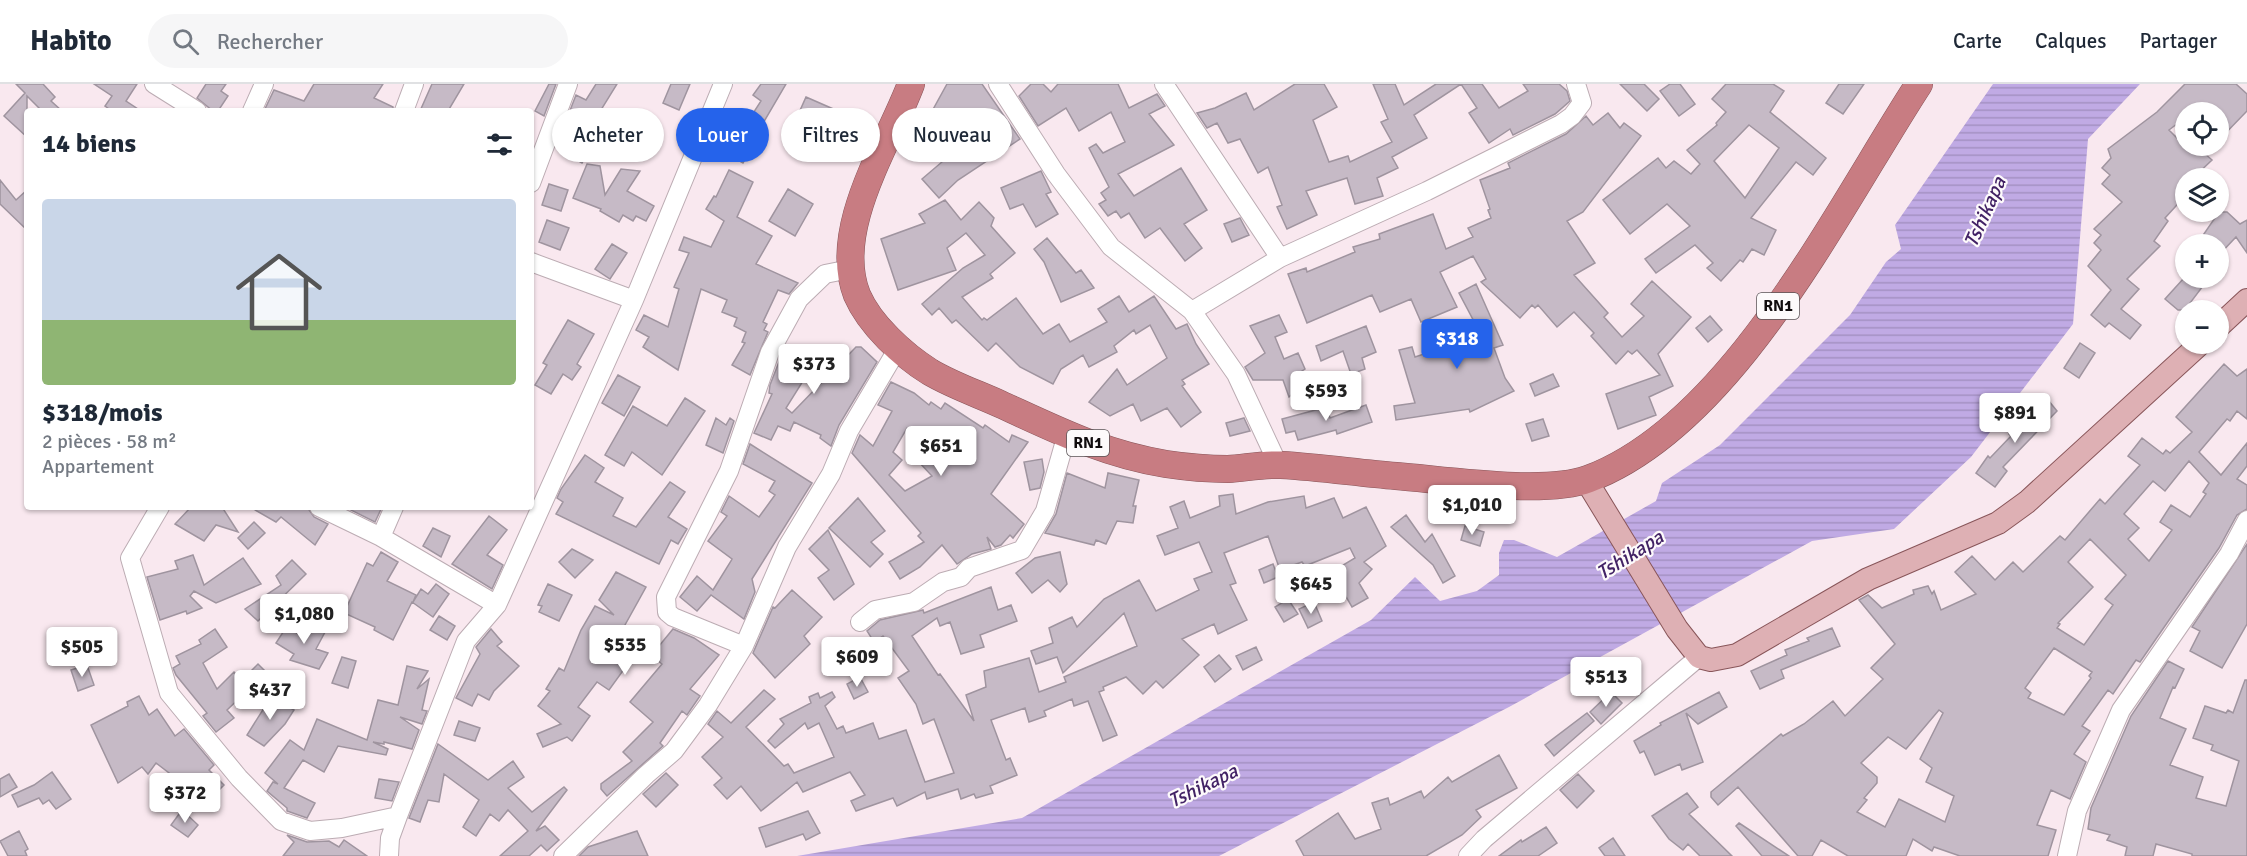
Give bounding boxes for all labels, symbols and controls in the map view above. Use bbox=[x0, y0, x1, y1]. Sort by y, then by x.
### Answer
search box bbox=[148, 14, 568, 68]
text: Habito bbox=[30, 24, 112, 58]
icon: search bbox=[169, 25, 202, 58]
text: Rechercher bbox=[217, 28, 323, 55]
text: Carte bbox=[1953, 28, 2002, 54]
text: Calques bbox=[2035, 28, 2106, 54]
text: Partager bbox=[2139, 28, 2217, 54]
map controls bbox=[2175, 102, 2229, 354]
button: locate bbox=[2175, 102, 2229, 156]
chip: Acheter bbox=[552, 108, 664, 162]
chip: Louer bbox=[676, 108, 769, 162]
chip: Filtres bbox=[781, 108, 880, 162]
chip: Nouveau bbox=[892, 108, 1012, 162]
text: 14 biens bbox=[42, 128, 136, 160]
icon: filters bbox=[483, 128, 516, 161]
button: layers bbox=[2175, 168, 2229, 222]
water label: Tshikapa bbox=[1958, 172, 2012, 251]
button: + bbox=[2175, 234, 2229, 288]
icon: home bbox=[225, 238, 333, 346]
road number: RN1 bbox=[1757, 293, 1799, 319]
button: − bbox=[2175, 300, 2229, 354]
pin: $318 bbox=[1421, 319, 1493, 370]
text: $318 bbox=[1435, 326, 1479, 351]
pin: $373 bbox=[778, 344, 850, 395]
text: $373 bbox=[792, 351, 836, 376]
pin: $593 bbox=[1290, 371, 1362, 422]
text: $593 bbox=[1304, 378, 1348, 403]
pin: $891 bbox=[1979, 393, 2051, 444]
text: $318/mois bbox=[42, 397, 163, 429]
text: $891 bbox=[1993, 400, 2037, 425]
pin: $651 bbox=[905, 426, 977, 477]
text: 2 pièces · 58 m² bbox=[42, 429, 177, 454]
road number: RN1 bbox=[1067, 430, 1109, 456]
text: $651 bbox=[919, 433, 963, 458]
text: Appartement bbox=[42, 454, 154, 479]
pin: $1,010 bbox=[1423, 485, 1521, 536]
text: $1,010 bbox=[1442, 492, 1502, 517]
water label: Tshikapa bbox=[1592, 524, 1669, 585]
pin: $645 bbox=[1275, 564, 1347, 615]
text: $645 bbox=[1289, 571, 1333, 596]
pin: $1,080 bbox=[255, 594, 353, 645]
text: $1,080 bbox=[274, 601, 334, 626]
pin: $535 bbox=[589, 625, 661, 676]
pin: $505 bbox=[46, 627, 118, 678]
text: $535 bbox=[603, 632, 647, 657]
text: $505 bbox=[60, 634, 104, 659]
pin: $609 bbox=[821, 637, 893, 688]
text: $609 bbox=[835, 644, 879, 669]
pin: $513 bbox=[1570, 657, 1642, 708]
text: $513 bbox=[1584, 664, 1628, 689]
pin: $437 bbox=[234, 670, 306, 721]
text: $437 bbox=[248, 677, 292, 702]
water label: Tshikapa bbox=[1164, 758, 1243, 814]
pin: $372 bbox=[149, 773, 221, 824]
text: $372 bbox=[163, 780, 207, 805]

